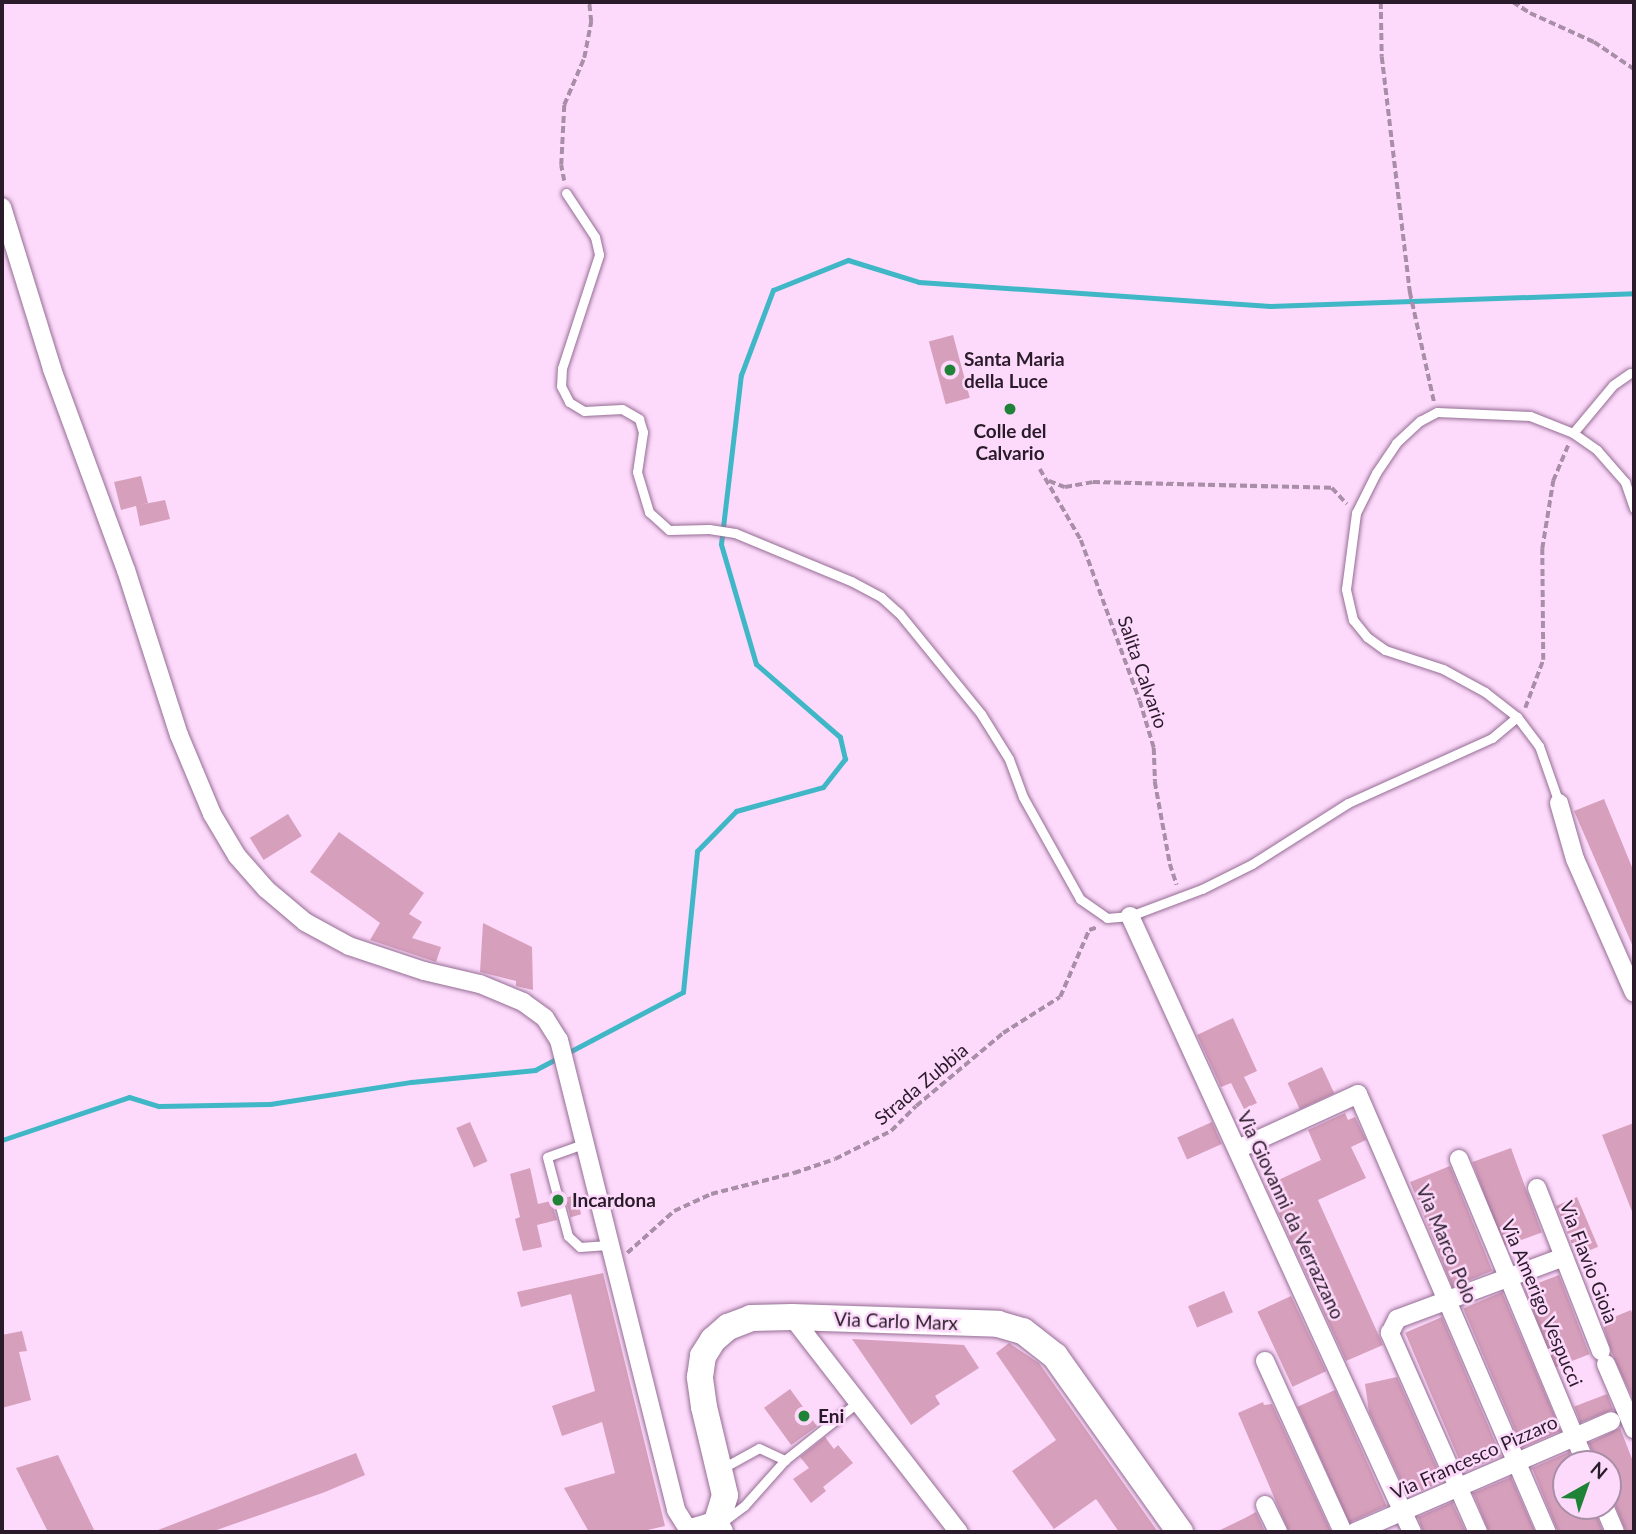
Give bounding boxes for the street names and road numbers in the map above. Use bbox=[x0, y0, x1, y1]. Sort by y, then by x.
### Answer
street label: Salita Calvario bbox=[1113, 613, 1173, 731]
street label: Strada Zubbia bbox=[870, 1038, 972, 1130]
street label: Via Giovanni da Verrazzano bbox=[1233, 1107, 1349, 1323]
street label: Via Marco Polo bbox=[1412, 1181, 1482, 1307]
street label: Via Flavio Gioia bbox=[1555, 1198, 1623, 1326]
street label: Via Amerigo Vespucci bbox=[1496, 1215, 1588, 1391]
street label: Via Carlo Marx bbox=[834, 1307, 958, 1335]
street label: Via Francesco Pizzaro bbox=[1387, 1410, 1561, 1504]

